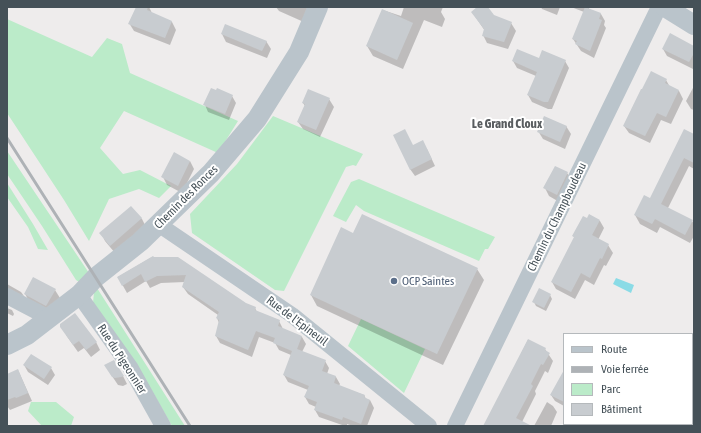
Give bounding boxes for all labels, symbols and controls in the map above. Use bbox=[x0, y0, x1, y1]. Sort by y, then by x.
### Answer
district label: Le Grand Cloux bbox=[472, 116, 542, 132]
street label: Chemin du Champboudeau bbox=[524, 160, 590, 274]
street label: Chemin des Ronces bbox=[151, 162, 221, 232]
place label: OCP Saintes bbox=[402, 274, 454, 288]
marker: OCP Saintes bbox=[389, 276, 399, 286]
street label: Rue de l'Epineuil bbox=[263, 293, 331, 349]
street label: Rue du Pigeonnier bbox=[94, 322, 150, 396]
legend bbox=[563, 333, 693, 425]
text: Route bbox=[601, 342, 627, 356]
text: Voie ferrée bbox=[601, 362, 649, 376]
text: Parc bbox=[601, 382, 620, 396]
text: Bâtiment bbox=[601, 402, 642, 416]

